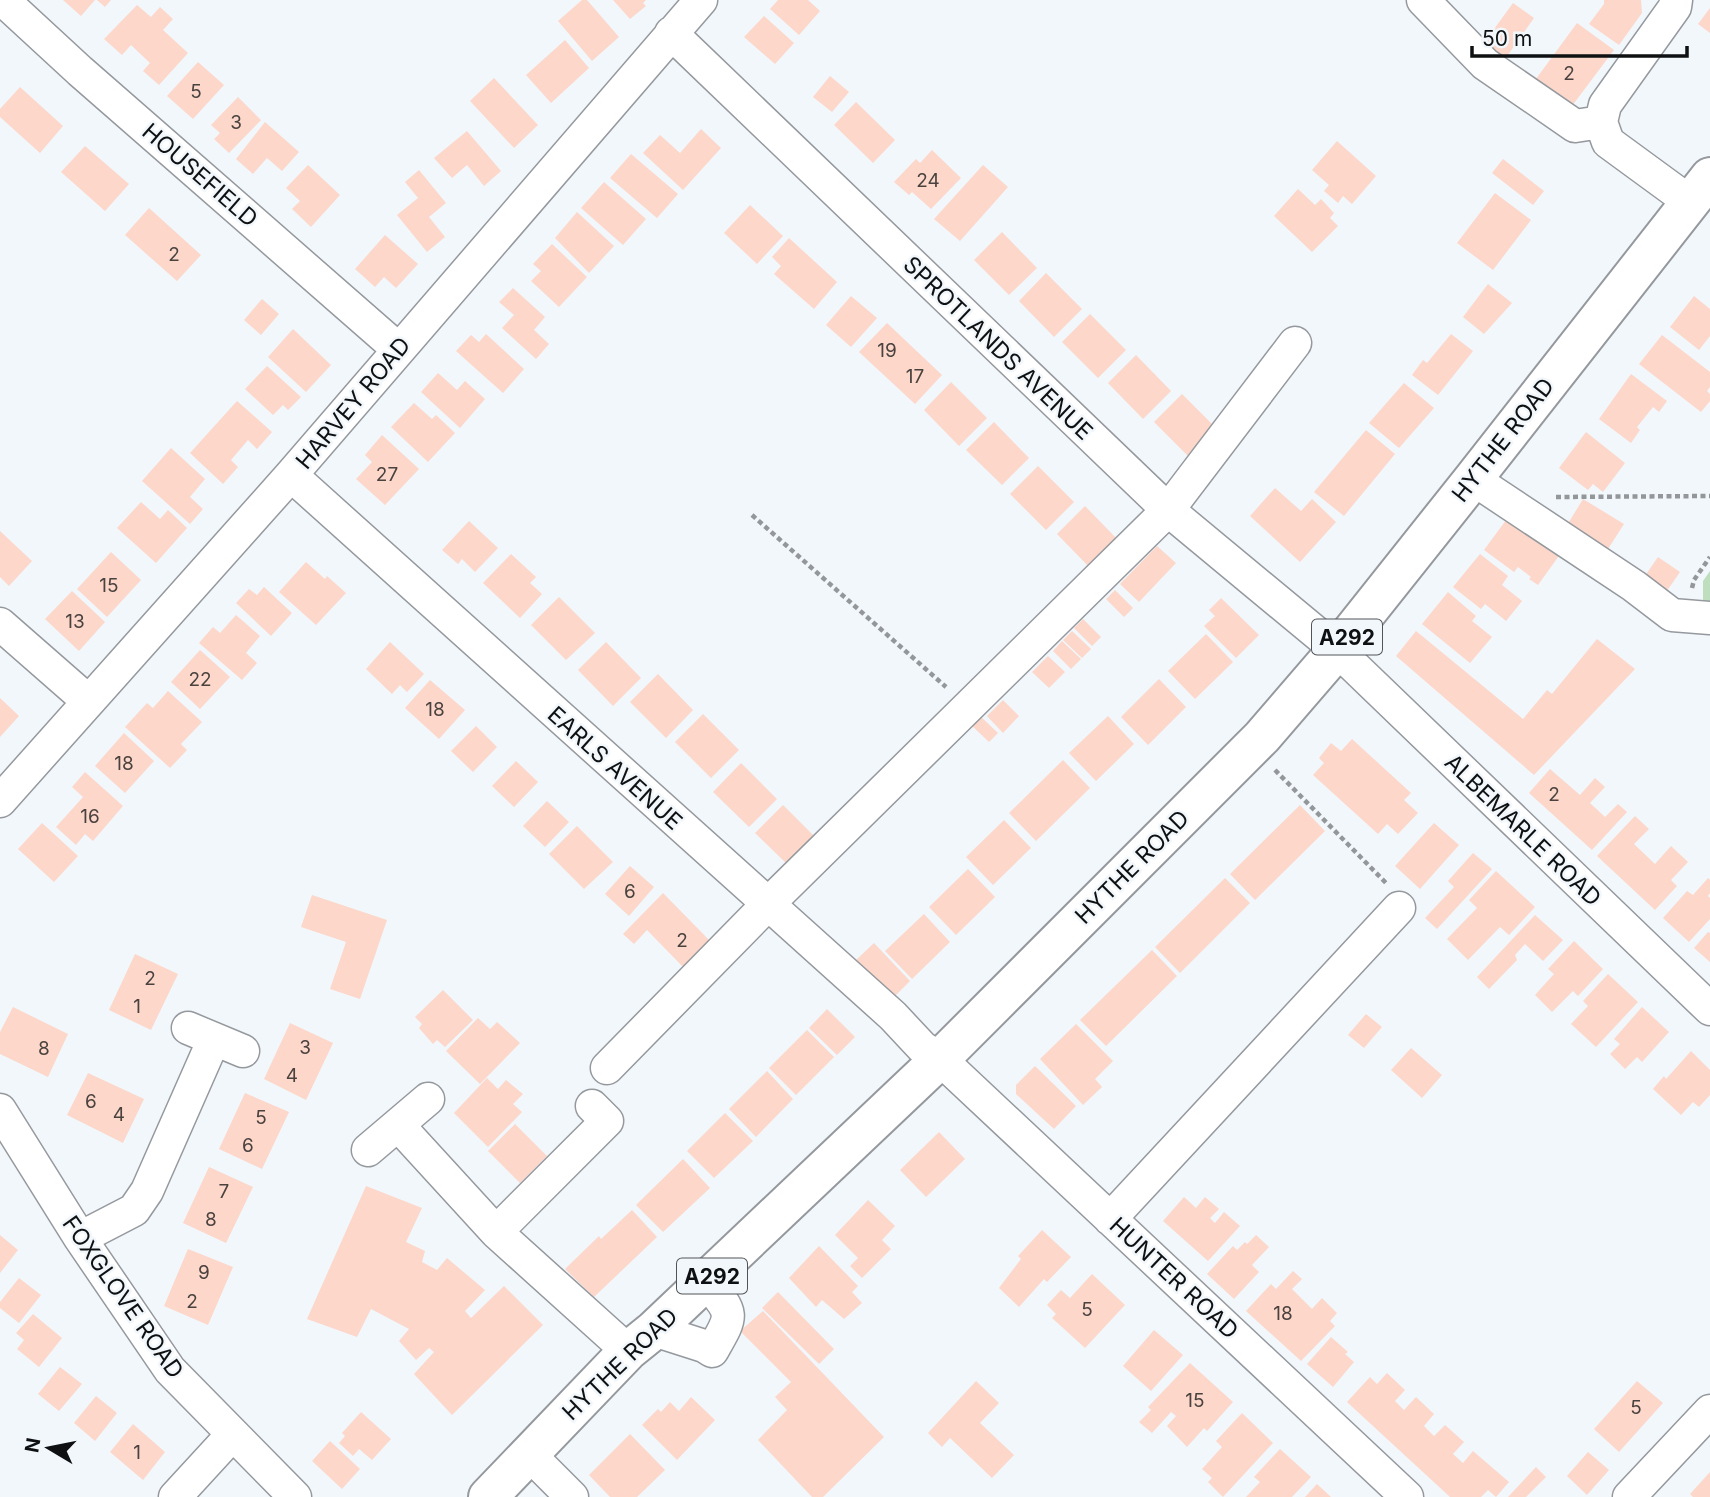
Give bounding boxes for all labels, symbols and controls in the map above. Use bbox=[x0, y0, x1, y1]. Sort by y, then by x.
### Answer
scale bar bbox=[1472, 14, 1687, 58]
text: 50 m bbox=[1482, 26, 1532, 51]
house number: 2 bbox=[1563, 62, 1575, 85]
house number: 5 bbox=[190, 80, 202, 103]
house number: 3 bbox=[230, 111, 242, 134]
street label: HOUSEFIELD bbox=[137, 117, 263, 233]
house number: 24 bbox=[916, 169, 940, 192]
house number: 2 bbox=[168, 243, 180, 266]
street label: SPROTLANDS AVENUE bbox=[898, 250, 1098, 446]
street label: HARVEY ROAD bbox=[290, 331, 416, 475]
house number: 19 bbox=[877, 339, 897, 362]
house number: 17 bbox=[906, 365, 924, 388]
street label: HYTHE ROAD bbox=[1446, 372, 1560, 508]
house number: 27 bbox=[376, 463, 398, 486]
house number: 15 bbox=[99, 574, 119, 597]
house number: 13 bbox=[65, 610, 85, 633]
road number: A292 bbox=[1312, 620, 1382, 654]
house number: 22 bbox=[188, 668, 212, 691]
house number: 18 bbox=[425, 698, 445, 721]
street label: EARLS AVENUE bbox=[542, 700, 688, 836]
street label: ALBEMARLE ROAD bbox=[1439, 748, 1607, 912]
house number: 18 bbox=[114, 752, 134, 775]
house number: 2 bbox=[1548, 783, 1560, 806]
street label: HYTHE ROAD bbox=[1069, 804, 1195, 930]
house number: 16 bbox=[80, 805, 100, 828]
house number: 6 bbox=[624, 880, 636, 903]
house number: 2 bbox=[676, 929, 688, 952]
house number: 2 bbox=[144, 967, 156, 990]
house number: 1 bbox=[133, 995, 141, 1018]
house number: 3 bbox=[299, 1036, 311, 1059]
house number: 8 bbox=[38, 1037, 50, 1060]
house number: 4 bbox=[286, 1064, 298, 1087]
house number: 6 bbox=[85, 1090, 97, 1113]
house number: 4 bbox=[113, 1103, 125, 1126]
house number: 5 bbox=[255, 1106, 267, 1129]
house number: 6 bbox=[242, 1134, 254, 1157]
house number: 7 bbox=[219, 1180, 229, 1203]
house number: 8 bbox=[205, 1208, 217, 1231]
street label: FOXGLOVE ROAD bbox=[57, 1210, 189, 1384]
street label: HUNTER ROAD bbox=[1104, 1211, 1244, 1345]
road number: A292 bbox=[677, 1258, 747, 1294]
house number: 9 bbox=[198, 1261, 210, 1284]
house number: 2 bbox=[186, 1290, 198, 1313]
house number: 5 bbox=[1081, 1298, 1093, 1321]
street label: HYTHE ROAD bbox=[557, 1302, 683, 1426]
house number: 18 bbox=[1273, 1302, 1293, 1325]
house number: 15 bbox=[1185, 1389, 1205, 1412]
house number: 5 bbox=[1630, 1396, 1642, 1419]
north arrow bbox=[14, 1413, 84, 1483]
text: N bbox=[20, 1436, 45, 1454]
house number: 1 bbox=[133, 1441, 141, 1464]

